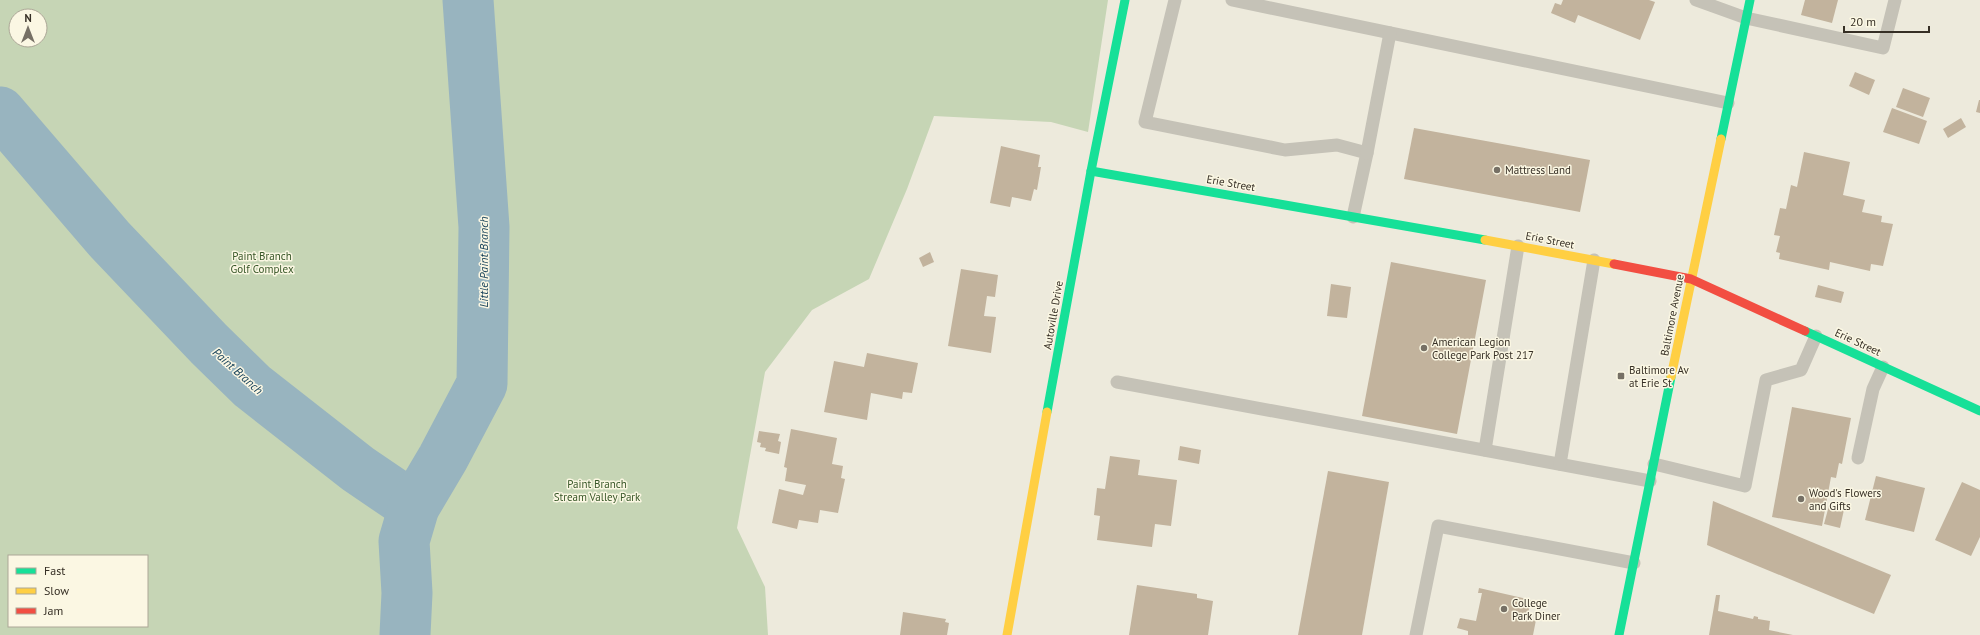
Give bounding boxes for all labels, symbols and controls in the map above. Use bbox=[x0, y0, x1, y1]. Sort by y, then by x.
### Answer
north arrow bbox=[8, 8, 48, 48]
scale bar bbox=[1844, 8, 1929, 34]
text: N bbox=[24, 11, 32, 25]
text: 20 m bbox=[1850, 14, 1876, 29]
place label: Mattress Land bbox=[1505, 163, 1571, 177]
marker: Mattress Land bbox=[1492, 165, 1502, 175]
street label: Erie Street bbox=[1206, 172, 1257, 194]
water label: Little Paint Branch bbox=[476, 216, 491, 308]
street label: Erie Street bbox=[1525, 228, 1576, 252]
park label: Paint Branch Golf Complex bbox=[230, 249, 294, 276]
street label: Baltimore Avenue bbox=[1657, 273, 1687, 357]
street label: Autoville Drive bbox=[1040, 279, 1066, 350]
street label: Erie Street bbox=[1833, 325, 1884, 359]
place label: American Legion College Park Post 217 bbox=[1432, 335, 1534, 362]
marker: American Legion College Park Post 217 bbox=[1419, 343, 1429, 353]
water label: Paint Branch bbox=[210, 344, 266, 398]
place label: Baltimore Av at Erie St bbox=[1629, 363, 1690, 390]
marker: Baltimore Av at Erie St bbox=[1616, 371, 1626, 381]
park label: Paint Branch Stream Valley Park bbox=[554, 477, 641, 504]
place label: Wood's Flowers and Gifts bbox=[1809, 486, 1882, 513]
marker: Wood's Flowers and Gifts bbox=[1796, 494, 1806, 504]
legend bbox=[8, 555, 148, 627]
text: Fast bbox=[44, 563, 65, 578]
text: Slow bbox=[44, 583, 69, 598]
place label: College Park Diner bbox=[1512, 596, 1561, 623]
text: Jam bbox=[43, 603, 63, 618]
marker: College Park Diner bbox=[1499, 604, 1509, 614]

